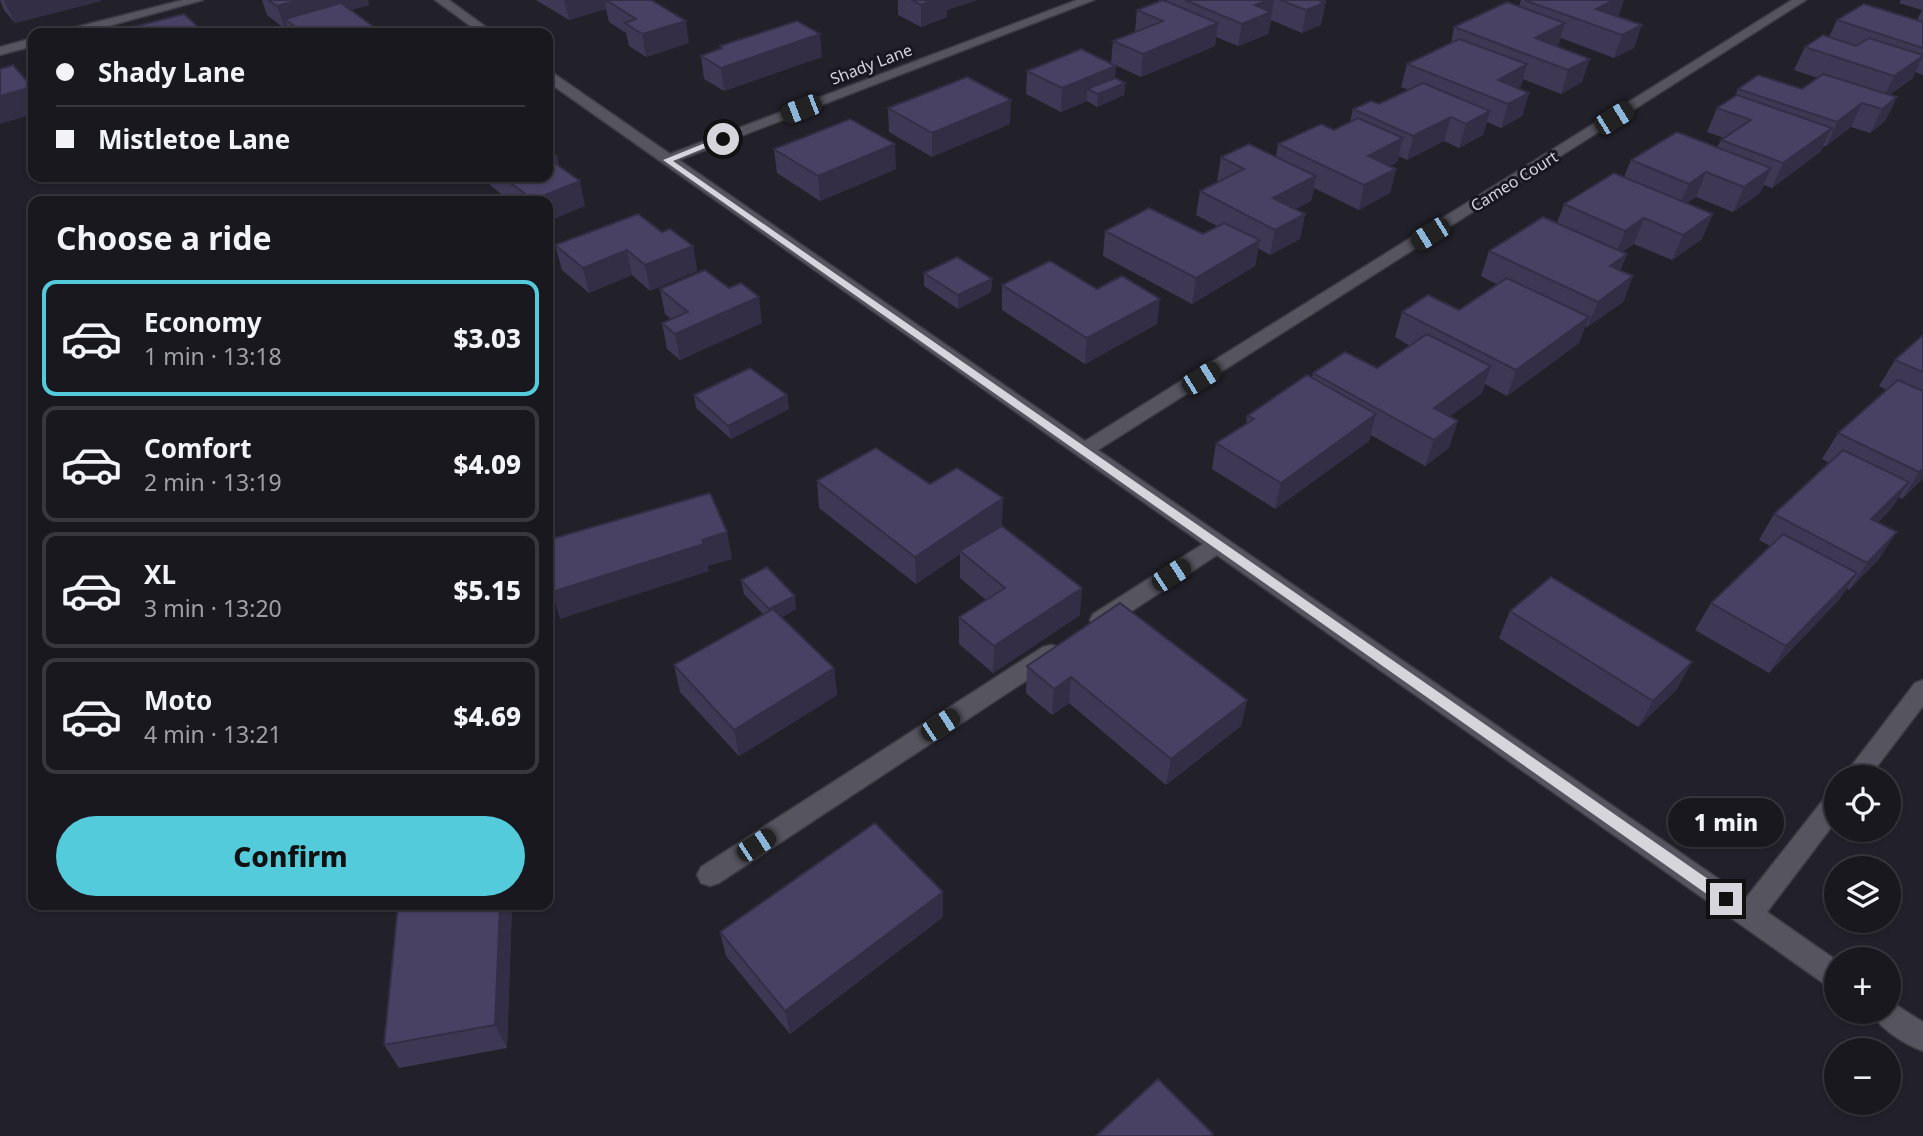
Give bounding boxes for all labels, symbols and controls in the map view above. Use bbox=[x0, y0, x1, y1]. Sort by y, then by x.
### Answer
street label: Shady Lane bbox=[827, 38, 915, 90]
text: Shady Lane bbox=[98, 54, 245, 90]
car bbox=[778, 92, 825, 126]
car bbox=[1591, 98, 1638, 138]
text: Mistletoe Lane bbox=[98, 121, 290, 157]
route start bbox=[707, 123, 739, 155]
street label: Cameo Court bbox=[1466, 145, 1562, 217]
car bbox=[1407, 214, 1454, 254]
text: Choose a ride bbox=[56, 216, 272, 259]
text: Economy bbox=[144, 304, 262, 340]
icon: car bbox=[60, 307, 123, 370]
text: $3.03 bbox=[454, 320, 521, 356]
text: 1 min · 13:18 bbox=[144, 340, 282, 372]
car bbox=[1178, 358, 1225, 398]
text: Comfort bbox=[144, 430, 252, 466]
icon: car bbox=[60, 433, 123, 496]
text: $4.09 bbox=[454, 446, 521, 482]
text: 2 min · 13:19 bbox=[144, 466, 282, 498]
car bbox=[1148, 555, 1195, 595]
text: XL bbox=[144, 556, 176, 592]
icon: car bbox=[60, 559, 123, 622]
text: $5.15 bbox=[454, 572, 521, 608]
text: 3 min · 13:20 bbox=[144, 592, 282, 624]
text: Moto bbox=[144, 682, 212, 718]
icon: car bbox=[60, 685, 123, 748]
text: $4.69 bbox=[454, 698, 521, 734]
car bbox=[917, 705, 964, 745]
text: 4 min · 13:21 bbox=[144, 718, 282, 750]
map controls bbox=[1824, 765, 1901, 1115]
button: locate bbox=[1824, 765, 1901, 842]
callout: 1 min bbox=[1668, 797, 1784, 846]
text: 1 min bbox=[1694, 806, 1758, 838]
button: Confirm bbox=[56, 816, 525, 896]
car bbox=[733, 825, 780, 865]
button: layers bbox=[1824, 856, 1901, 933]
route end bbox=[1710, 883, 1742, 915]
button: + bbox=[1824, 947, 1901, 1024]
button: − bbox=[1824, 1038, 1901, 1115]

